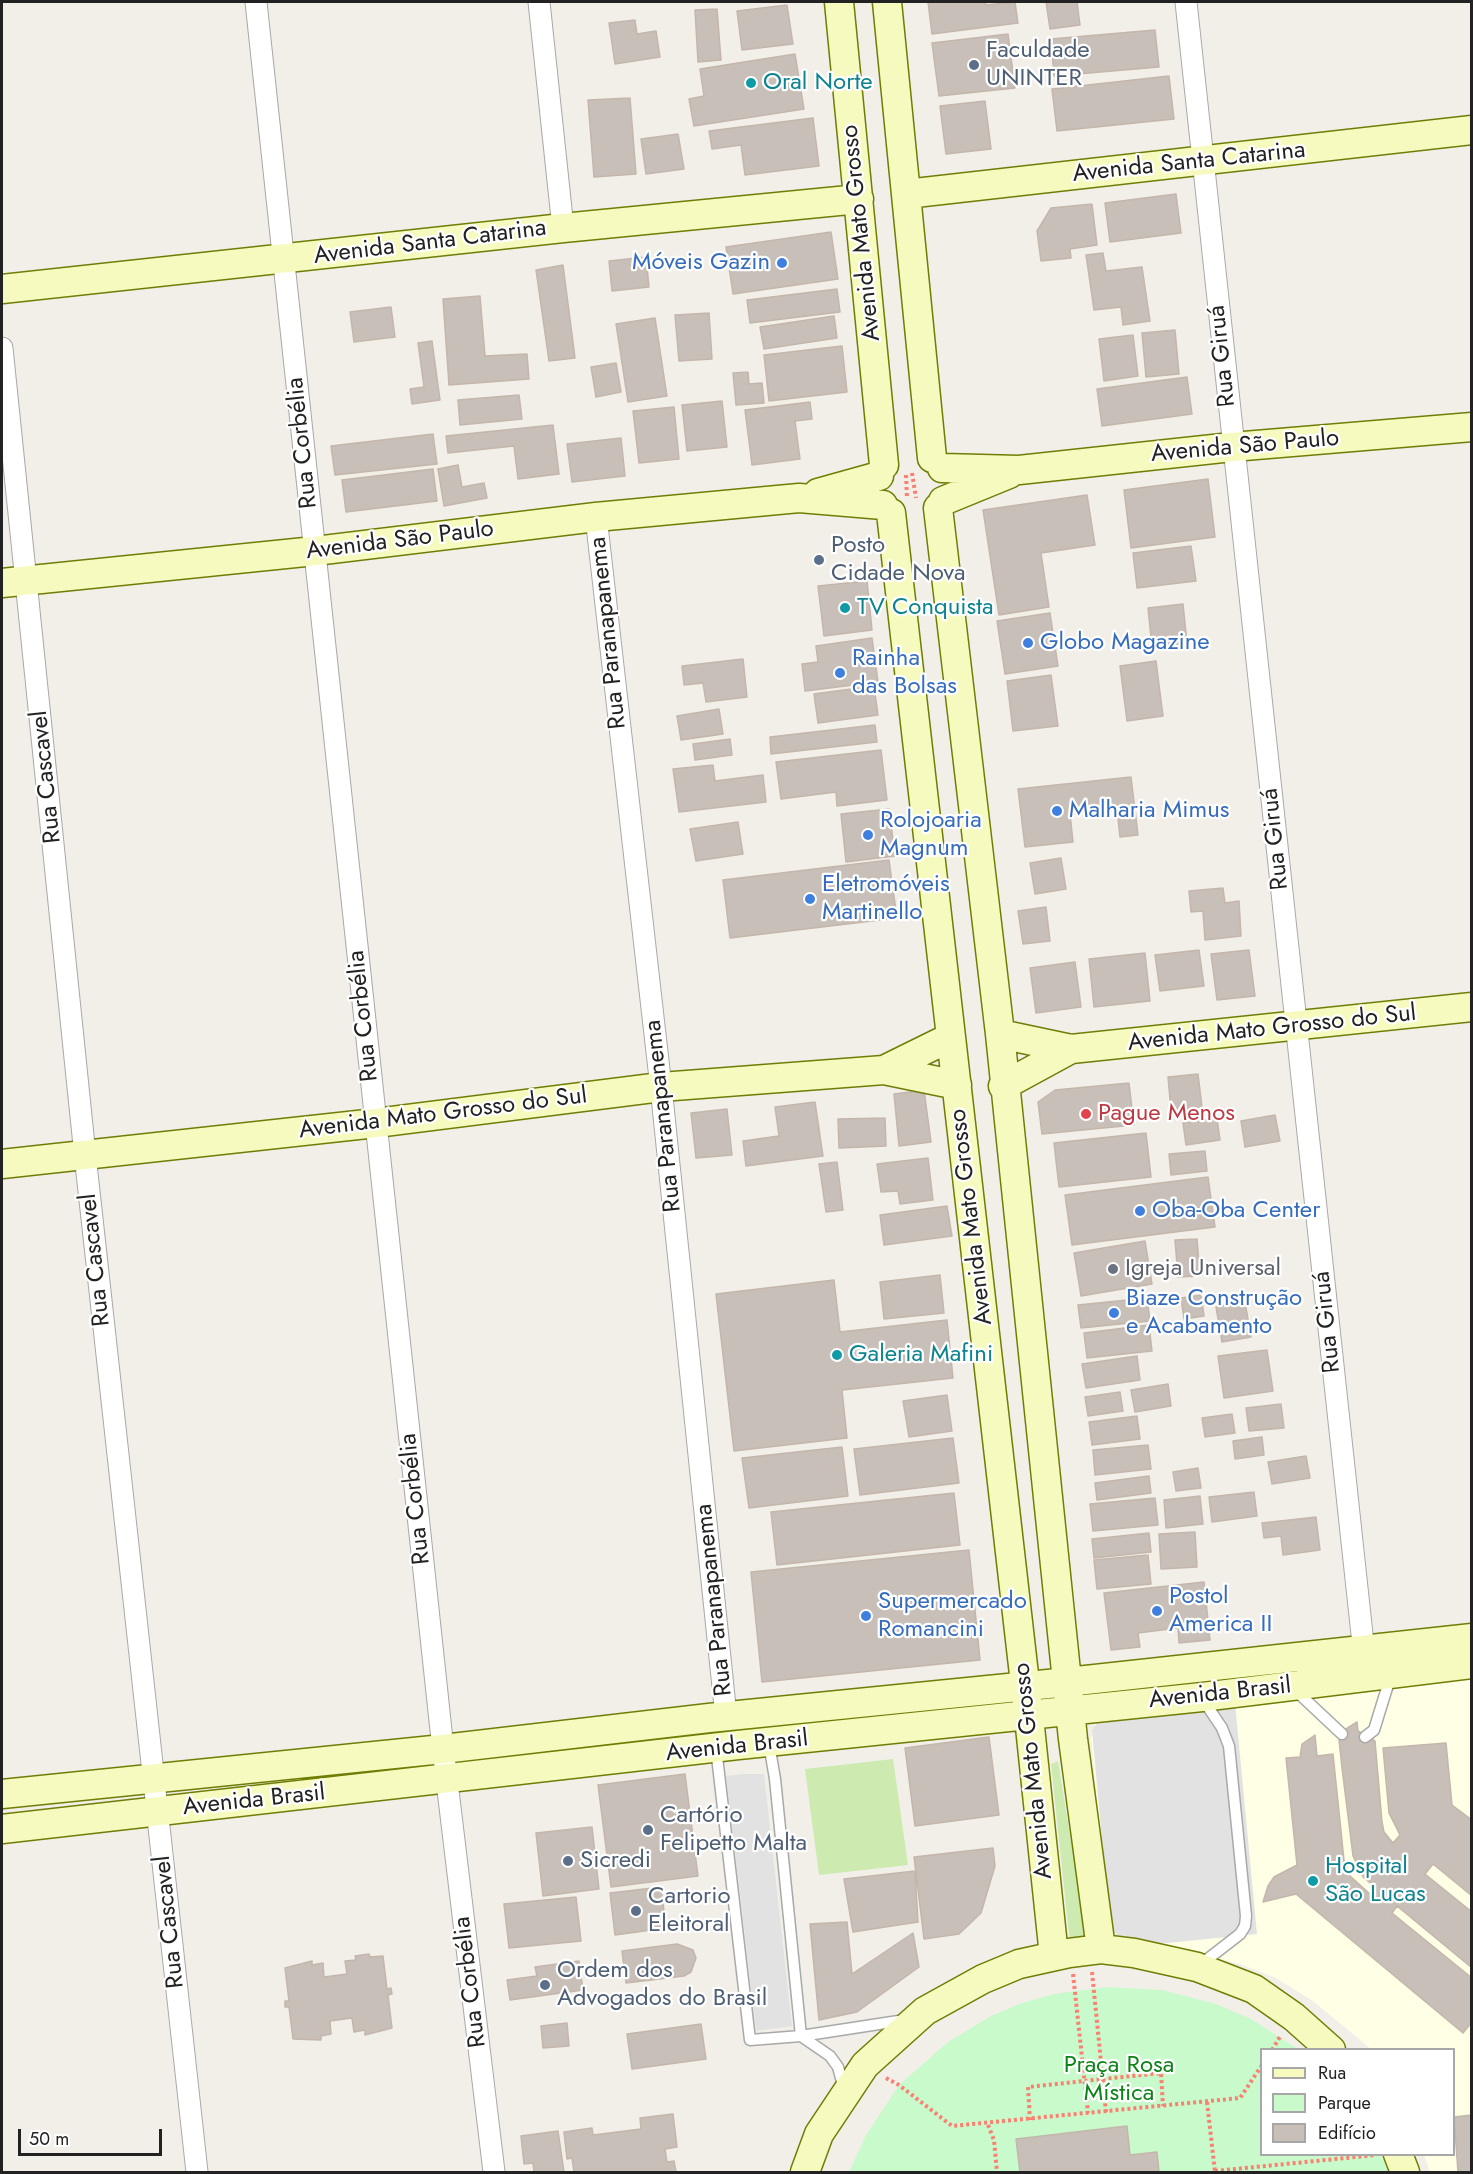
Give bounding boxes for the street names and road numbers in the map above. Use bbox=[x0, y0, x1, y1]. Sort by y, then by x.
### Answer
street label: Avenida Mato Grosso bbox=[836, 123, 888, 343]
street label: Avenida Santa Catarina bbox=[1071, 136, 1307, 190]
street label: Avenida Santa Catarina bbox=[312, 214, 548, 272]
street label: Rua Giruá bbox=[1203, 304, 1243, 408]
street label: Rua Corbélia bbox=[282, 376, 324, 510]
street label: Avenida São Paulo bbox=[1150, 424, 1340, 470]
street label: Avenida São Paulo bbox=[305, 515, 495, 567]
street label: Rua Paranapanema bbox=[585, 535, 633, 731]
street label: Rua Cascavel bbox=[26, 709, 68, 845]
street label: Rua Giruá bbox=[1256, 787, 1296, 891]
street label: Rua Corbélia bbox=[343, 949, 385, 1083]
street label: Avenida Mato Grosso do Sul bbox=[1126, 1000, 1418, 1058]
street label: Rua Paranapanema bbox=[640, 1018, 688, 1214]
street label: Avenida Mato Grosso do Sul bbox=[297, 1082, 589, 1146]
street label: Avenida Mato Grosso bbox=[944, 1107, 1000, 1327]
street label: Rua Cascavel bbox=[75, 1192, 117, 1328]
street label: Rua Giruá bbox=[1308, 1270, 1348, 1374]
street label: Rua Corbélia bbox=[395, 1432, 437, 1566]
street label: Rua Paranapanema bbox=[691, 1502, 739, 1698]
street label: Avenida Mato Grosso bbox=[1008, 1661, 1060, 1881]
street label: Avenida Brasil bbox=[1147, 1672, 1293, 1716]
street label: Avenida Brasil bbox=[664, 1725, 810, 1769]
street label: Avenida Brasil bbox=[181, 1779, 327, 1823]
street label: Rua Cascavel bbox=[149, 1854, 191, 1990]
street label: Rua Corbélia bbox=[449, 1915, 493, 2049]

